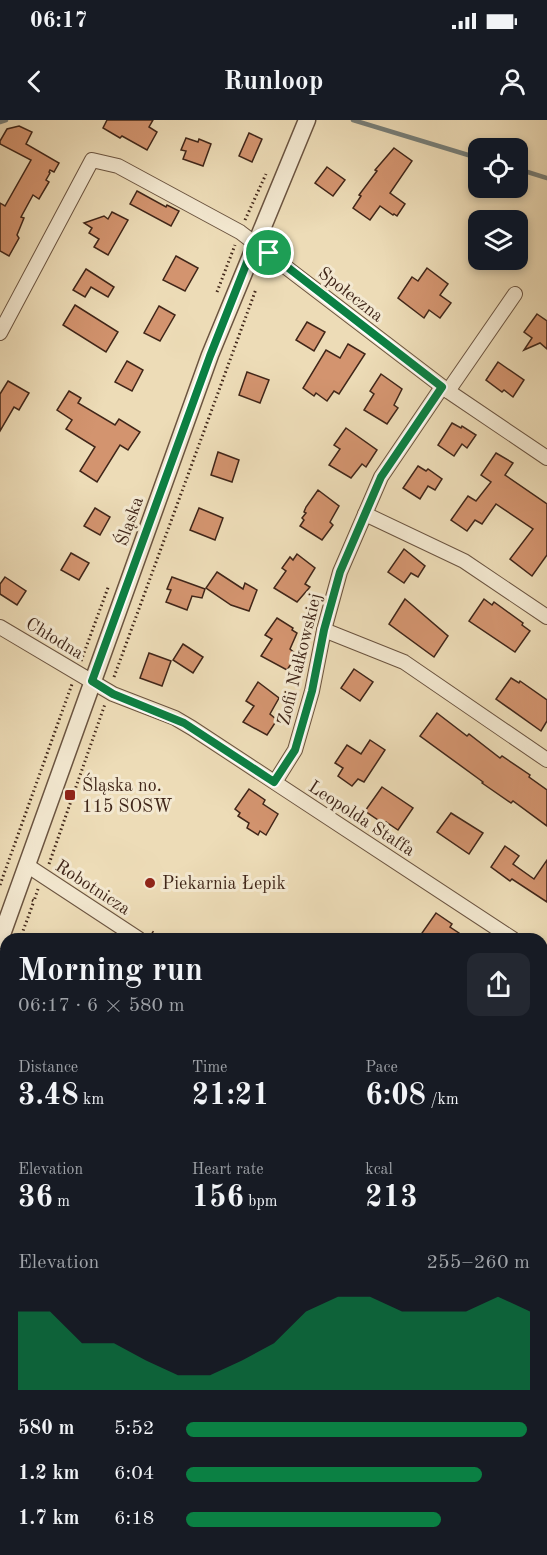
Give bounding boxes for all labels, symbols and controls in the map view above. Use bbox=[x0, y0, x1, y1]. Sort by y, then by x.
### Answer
text: 06:17 bbox=[30, 10, 87, 32]
icon: back bbox=[18, 65, 51, 98]
icon: person bbox=[496, 65, 529, 98]
text: Runloop bbox=[224, 68, 323, 95]
map controls bbox=[468, 138, 528, 270]
button: locate bbox=[468, 138, 528, 198]
button: layers bbox=[468, 210, 528, 270]
pin bbox=[243, 227, 294, 278]
icon: arrive bbox=[252, 236, 285, 269]
street label: Społeczna bbox=[314, 264, 386, 326]
street label: Śląska bbox=[108, 493, 147, 548]
street label: Zofii Nałkowskiej bbox=[275, 591, 325, 727]
street label: Chłodna bbox=[23, 615, 87, 663]
place label: Śląska no. 115 SOSW bbox=[82, 772, 173, 816]
street label: Leopolda Staffa bbox=[305, 778, 418, 860]
marker: Śląska no. 115 SOSW bbox=[63, 788, 77, 802]
street label: Robotnicza bbox=[52, 857, 133, 919]
place label: Piekarnia Łepik bbox=[162, 875, 286, 893]
marker: Piekarnia Łepik bbox=[143, 876, 157, 890]
button: share bbox=[467, 953, 530, 1016]
text: Morning run bbox=[18, 955, 203, 988]
text: 06:17 · 6 × 580 m bbox=[18, 996, 185, 1016]
text: Distance bbox=[18, 1060, 78, 1076]
text: Time bbox=[192, 1060, 227, 1076]
text: Pace bbox=[365, 1060, 398, 1076]
text: 3.48 bbox=[18, 1081, 79, 1111]
text: 21:21 bbox=[192, 1081, 270, 1111]
text: 6:08 bbox=[365, 1081, 426, 1111]
text: km bbox=[79, 1092, 104, 1108]
text: /km bbox=[426, 1092, 459, 1108]
text: Elevation bbox=[18, 1162, 83, 1178]
text: Heart rate bbox=[192, 1162, 264, 1178]
text: kcal bbox=[365, 1162, 393, 1178]
text: 36 bbox=[18, 1183, 53, 1213]
text: 156 bbox=[192, 1183, 244, 1213]
text: 213 bbox=[365, 1183, 418, 1213]
text: m bbox=[53, 1194, 70, 1210]
text: bpm bbox=[244, 1194, 278, 1210]
text: Elevation bbox=[18, 1253, 99, 1273]
text: 255–260 m bbox=[427, 1253, 530, 1273]
text: 580 m bbox=[18, 1419, 74, 1439]
text: 5:52 bbox=[114, 1419, 154, 1439]
text: 1.2 km bbox=[18, 1464, 80, 1484]
text: 6:04 bbox=[114, 1464, 154, 1484]
text: 1.7 km bbox=[18, 1509, 80, 1529]
text: 6:18 bbox=[114, 1509, 154, 1529]

